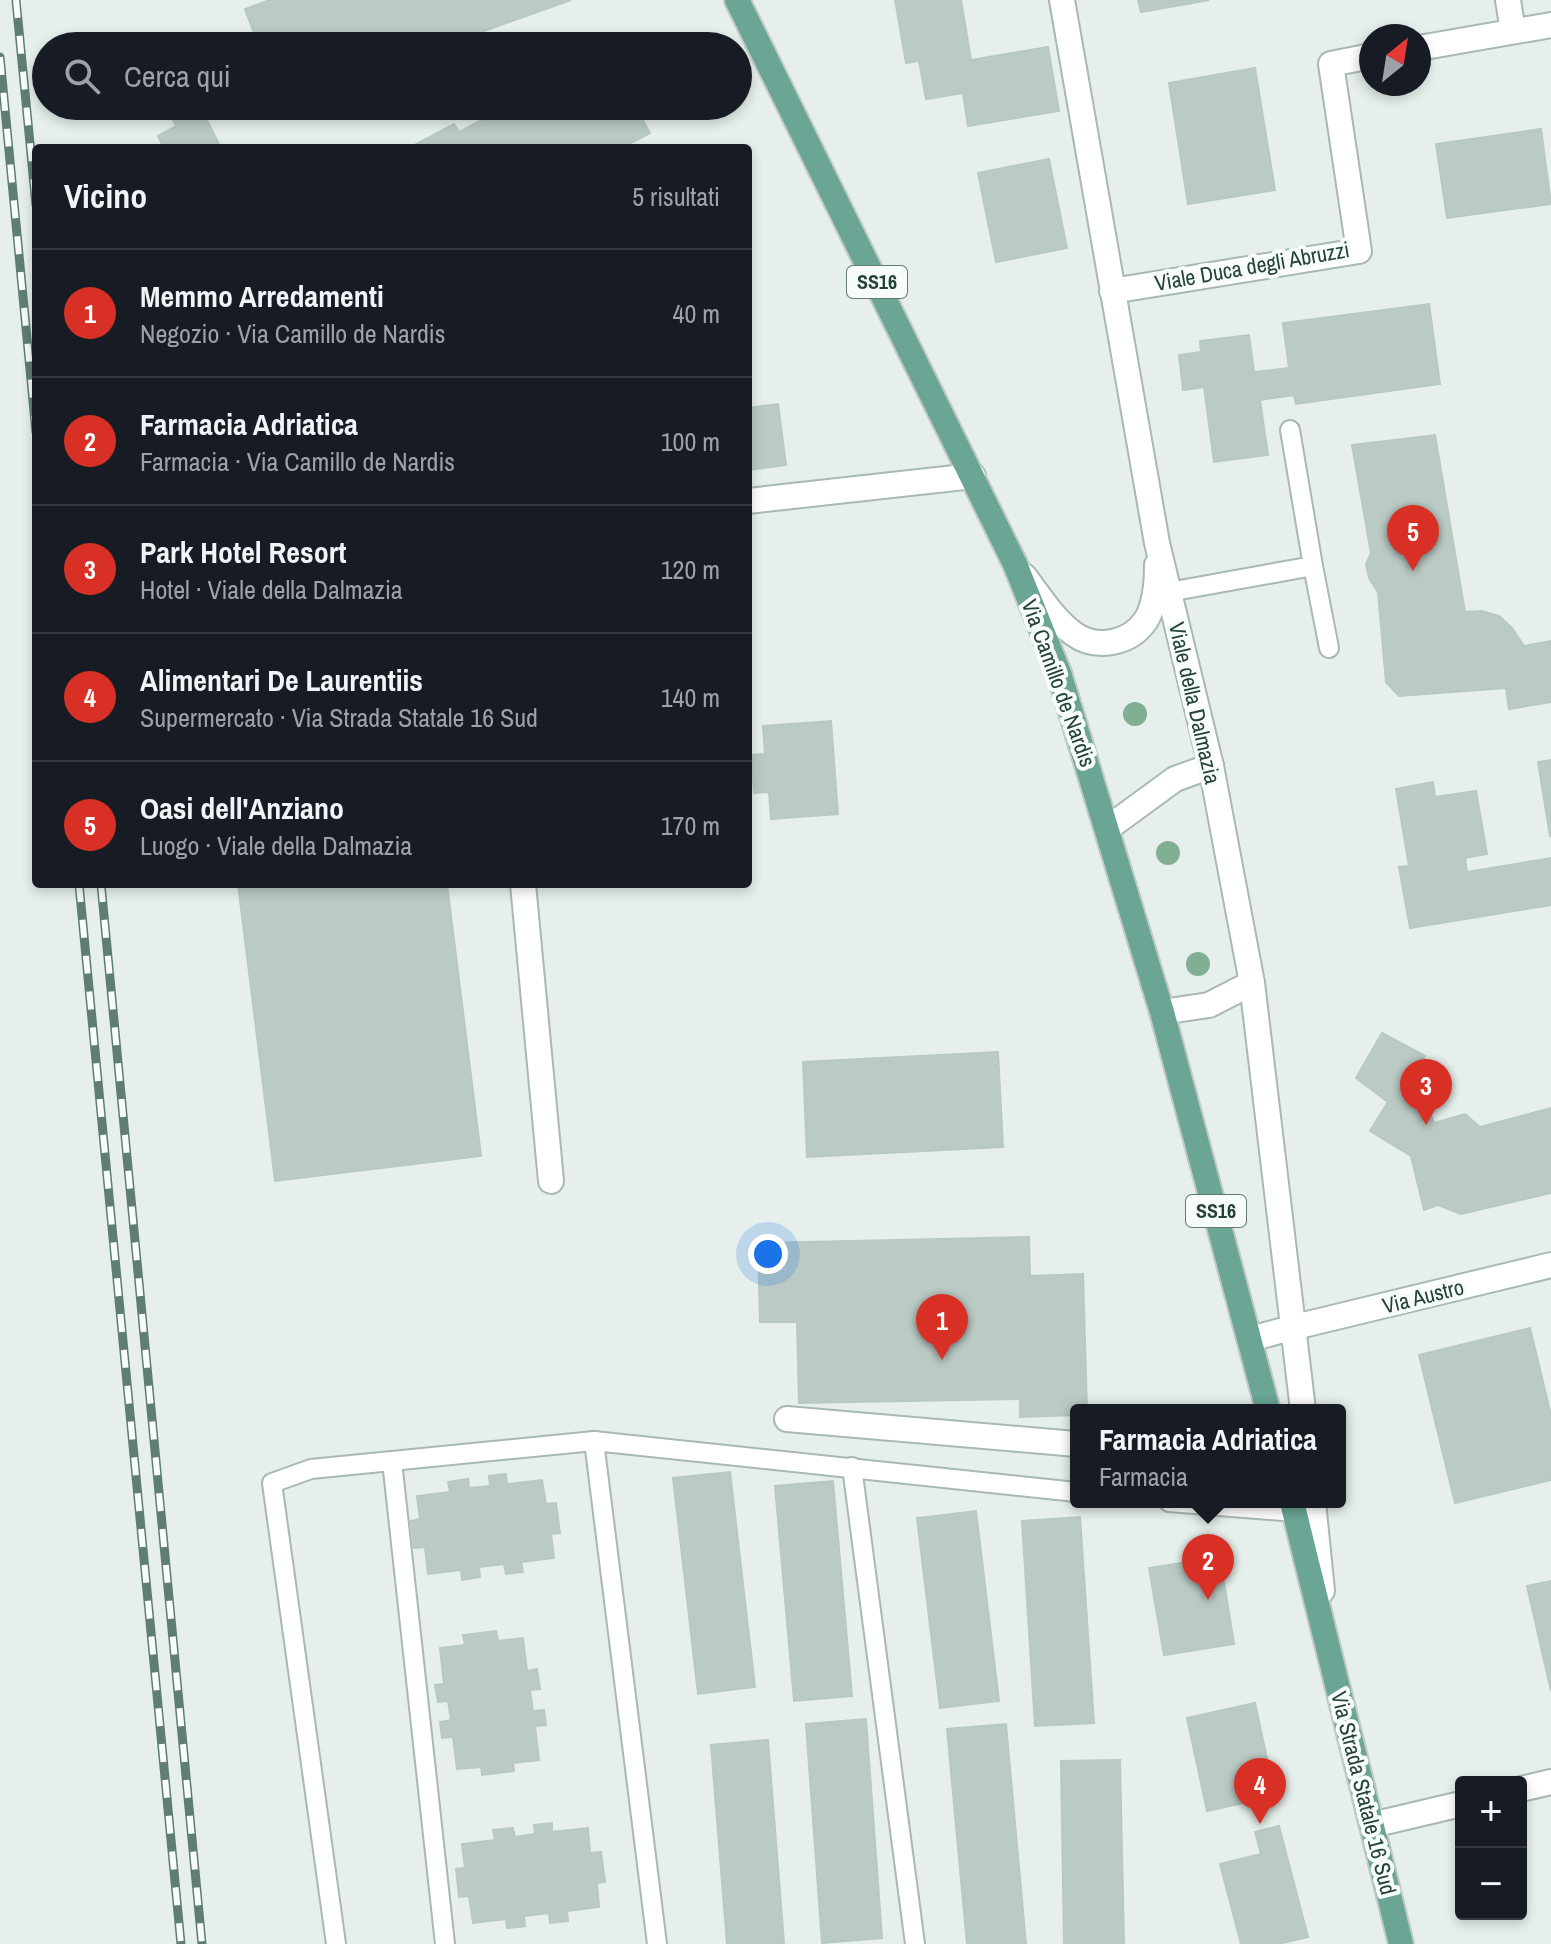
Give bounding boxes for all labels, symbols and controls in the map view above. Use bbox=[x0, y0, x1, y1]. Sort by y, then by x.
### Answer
north arrow bbox=[1359, 24, 1431, 96]
search box bbox=[32, 32, 752, 120]
icon: search bbox=[60, 54, 104, 98]
text: Cerca qui bbox=[124, 56, 231, 96]
text: Vicino bbox=[64, 173, 147, 219]
text: 5 risultati bbox=[632, 179, 720, 214]
street label: Viale Duca degli Abruzzi bbox=[1152, 234, 1352, 298]
road number: SS16 bbox=[847, 266, 907, 298]
text: Memmo Arredamenti bbox=[140, 276, 384, 316]
text: 1 bbox=[84, 296, 96, 331]
text: 40 m bbox=[673, 296, 720, 331]
text: Negozio · Via Camillo de Nardis bbox=[140, 316, 445, 351]
text: Farmacia Adriatica bbox=[140, 404, 358, 444]
text: 2 bbox=[84, 424, 96, 459]
text: 100 m bbox=[661, 424, 720, 459]
text: Farmacia · Via Camillo de Nardis bbox=[140, 444, 455, 479]
pin: 5 bbox=[1387, 505, 1439, 571]
text: Park Hotel Resort bbox=[140, 532, 346, 572]
text: 3 bbox=[84, 552, 96, 587]
text: 120 m bbox=[661, 552, 720, 587]
text: Hotel · Viale della Dalmazia bbox=[140, 572, 403, 607]
street label: Via Camillo de Nardis bbox=[1015, 595, 1103, 771]
street label: Viale della Dalmazia bbox=[1162, 619, 1228, 787]
text: Alimentari De Laurentiis bbox=[140, 660, 423, 700]
text: 4 bbox=[84, 680, 96, 715]
text: 140 m bbox=[661, 680, 720, 715]
text: Supermercato · Via Strada Statale 16 Sud bbox=[140, 700, 538, 735]
text: Oasi dell'Anziano bbox=[140, 788, 344, 828]
text: 5 bbox=[84, 808, 96, 843]
text: 170 m bbox=[661, 808, 720, 843]
text: Luogo · Viale della Dalmazia bbox=[140, 828, 412, 863]
pin: 3 bbox=[1400, 1059, 1452, 1125]
road number: SS16 bbox=[1186, 1195, 1246, 1227]
your location bbox=[748, 1234, 788, 1274]
street label: Via Austro bbox=[1379, 1271, 1467, 1321]
pin: 1 bbox=[916, 1294, 968, 1360]
popup bbox=[1070, 1404, 1346, 1508]
text: Farmacia Adriatica bbox=[1099, 1419, 1317, 1459]
text: Farmacia bbox=[1099, 1459, 1188, 1494]
pin: 2 bbox=[1182, 1534, 1234, 1600]
street label: Via Strada Statale 16 Sud bbox=[1324, 1688, 1404, 1898]
pin: 4 bbox=[1234, 1758, 1286, 1824]
map controls bbox=[1455, 1776, 1527, 1920]
button: + bbox=[1455, 1776, 1527, 1848]
button: − bbox=[1455, 1848, 1527, 1920]

